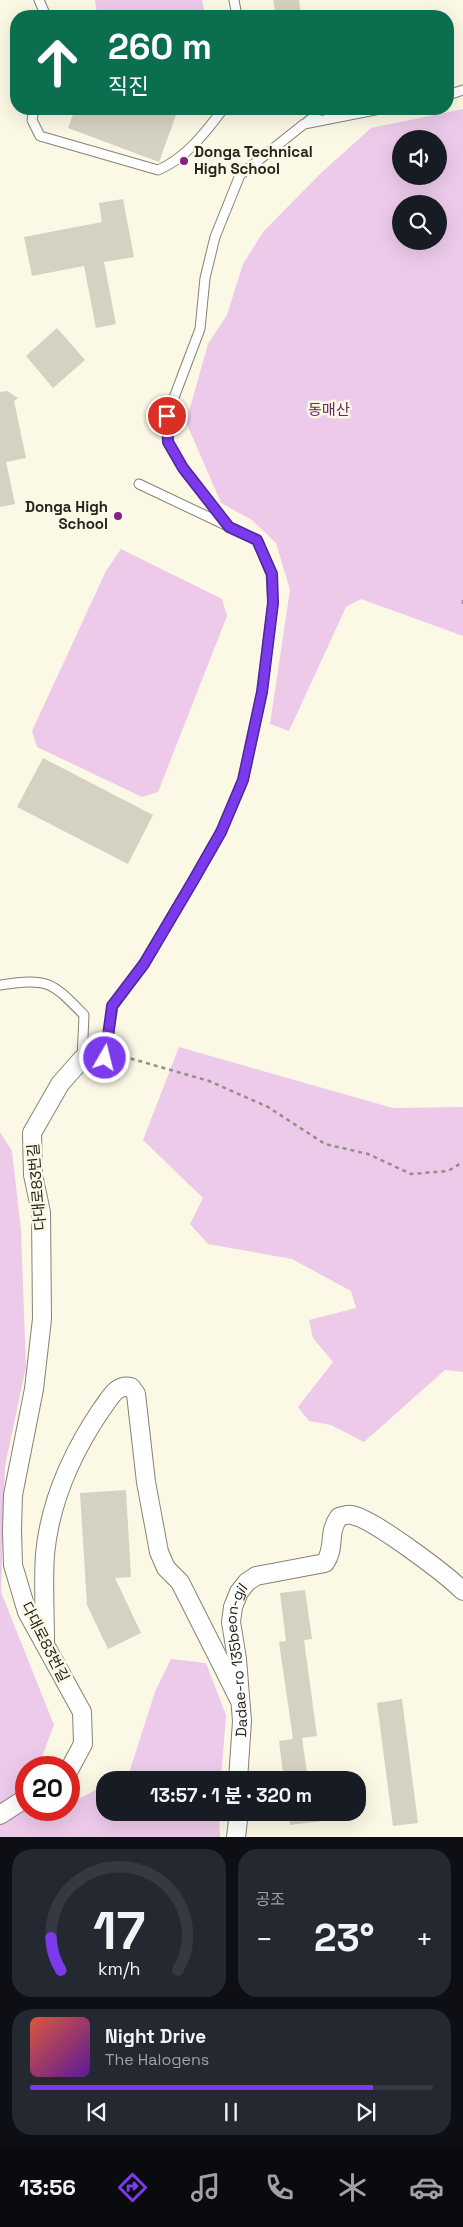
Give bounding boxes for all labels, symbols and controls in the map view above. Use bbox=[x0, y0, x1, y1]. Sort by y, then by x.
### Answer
text: 260 m bbox=[108, 25, 212, 69]
icon: ahead bbox=[25, 30, 90, 95]
text: 직진 bbox=[108, 72, 148, 100]
map controls bbox=[392, 130, 447, 250]
button: sound bbox=[392, 130, 447, 185]
place label: Donga Technical High School bbox=[194, 142, 313, 178]
marker: Donga Technical High School bbox=[178, 155, 190, 167]
button: search bbox=[392, 195, 447, 250]
pin bbox=[146, 395, 188, 437]
park label: 동매산 bbox=[308, 400, 350, 419]
icon: arrive bbox=[153, 402, 181, 430]
place label: Donga High School bbox=[25, 497, 108, 533]
marker: Donga High School bbox=[112, 510, 124, 522]
position arrow bbox=[78, 1031, 130, 1083]
street label: 다대로83번길 bbox=[23, 1143, 50, 1231]
street label: Dadae-ro 135beon-gil bbox=[221, 1579, 252, 1738]
street label: 다대로83번길 bbox=[17, 1599, 74, 1685]
speed limit sign: 20 bbox=[15, 1756, 80, 1821]
text: 13:57 · 1 분 · 320 m bbox=[150, 1783, 312, 1808]
text: 공조 bbox=[256, 1889, 285, 1910]
text: 17 bbox=[93, 1898, 145, 1964]
text: 23° bbox=[314, 1914, 375, 1962]
text: − bbox=[256, 1921, 273, 1957]
text: + bbox=[416, 1921, 433, 1957]
text: km/h bbox=[97, 1957, 140, 1980]
text: Night Drive bbox=[105, 2024, 206, 2049]
text: The Halogens bbox=[105, 2049, 209, 2070]
icon: previous bbox=[83, 2098, 111, 2126]
icon: pause bbox=[217, 2098, 245, 2126]
icon: next bbox=[352, 2098, 380, 2126]
icon: directions bbox=[115, 2170, 150, 2205]
icon: music bbox=[188, 2170, 223, 2205]
icon: phone bbox=[262, 2170, 297, 2205]
icon: climate bbox=[335, 2170, 370, 2205]
icon: car bbox=[409, 2170, 444, 2205]
text: 13:56 bbox=[19, 2173, 76, 2201]

